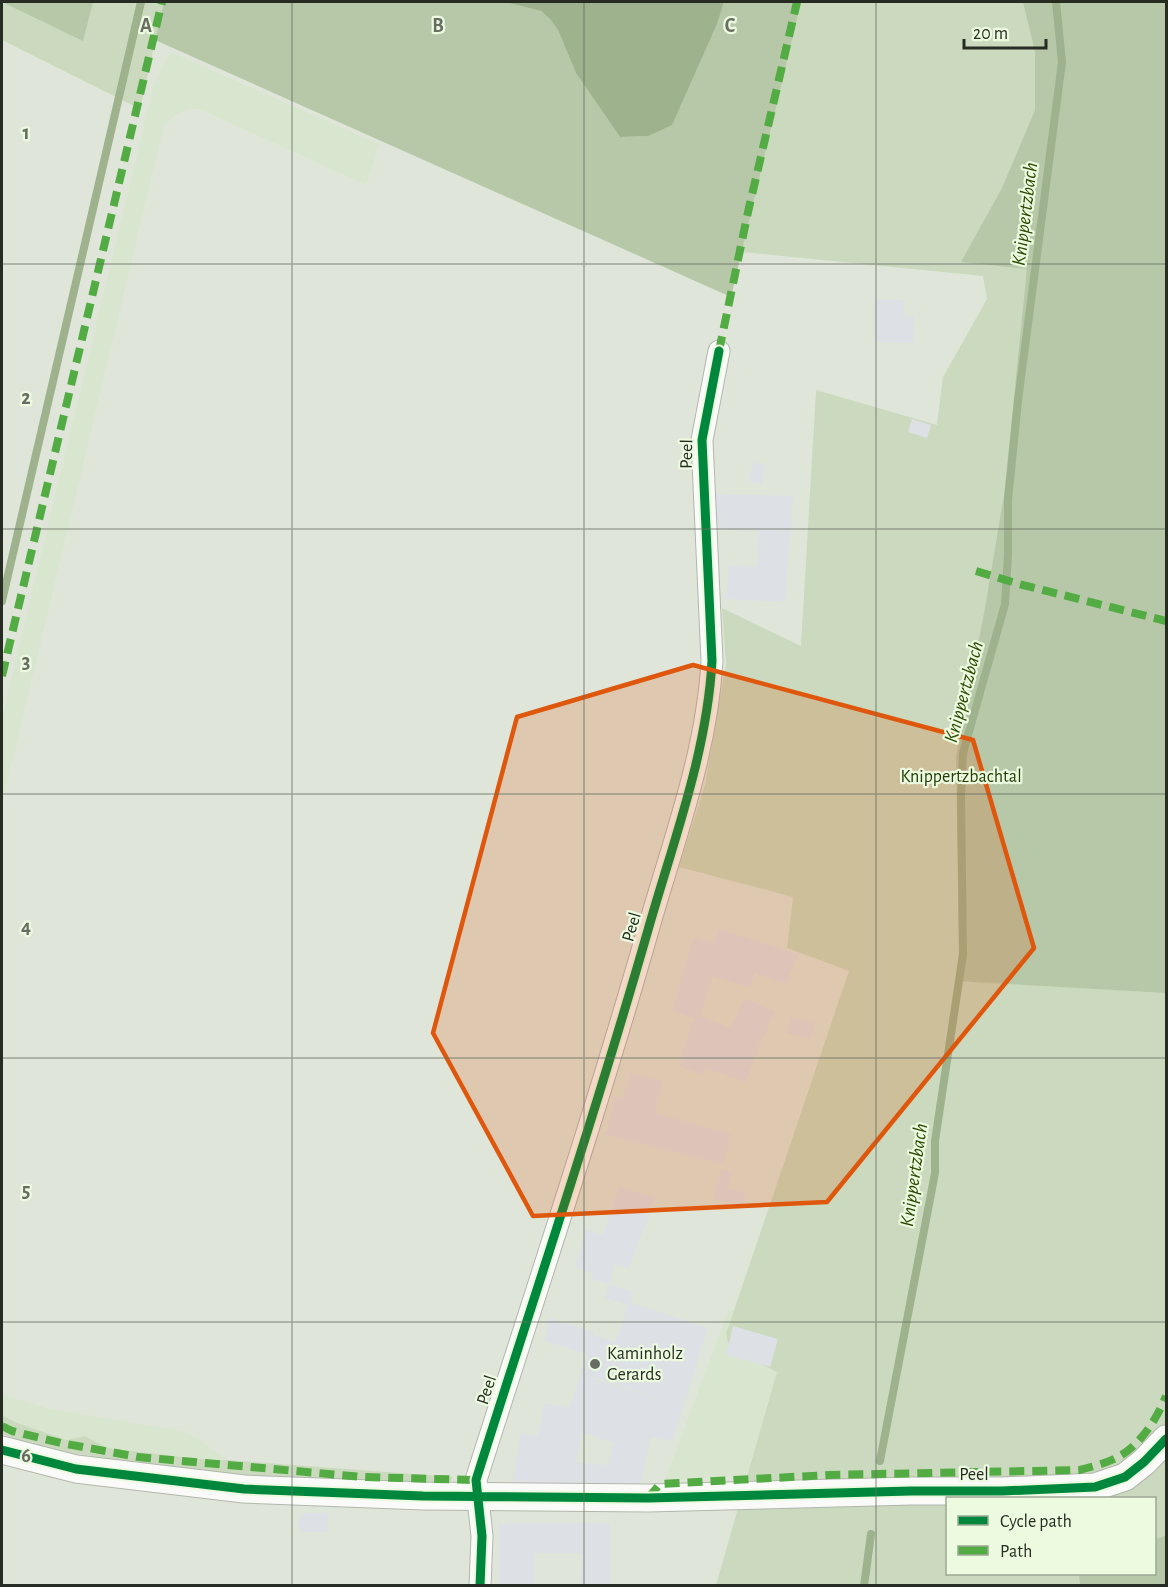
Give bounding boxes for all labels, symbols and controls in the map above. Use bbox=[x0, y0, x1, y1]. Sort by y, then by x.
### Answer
scale bar bbox=[964, 12, 1046, 50]
text: A bbox=[140, 16, 152, 36]
text: B bbox=[432, 16, 444, 36]
text: C bbox=[725, 16, 736, 36]
text: 20 m bbox=[973, 25, 1008, 43]
text: 1 bbox=[22, 123, 30, 143]
water label: Knippertzbach bbox=[1009, 161, 1041, 267]
text: 2 bbox=[21, 388, 31, 408]
street label: Peel bbox=[678, 439, 696, 469]
water label: Knippertzbach bbox=[941, 639, 987, 745]
text: 3 bbox=[22, 652, 30, 672]
park label: Knippertzbachtal bbox=[900, 768, 1022, 786]
street label: Peel bbox=[619, 910, 645, 944]
text: 4 bbox=[21, 917, 31, 937]
water label: Knippertzbach bbox=[897, 1122, 931, 1228]
text: 5 bbox=[22, 1181, 30, 1201]
place label: Kaminholz Gerards bbox=[607, 1345, 683, 1384]
marker: Kaminholz Gerards bbox=[588, 1357, 602, 1371]
street label: Peel bbox=[474, 1373, 500, 1407]
text: 6 bbox=[21, 1446, 31, 1466]
street label: Peel bbox=[959, 1466, 989, 1484]
legend bbox=[946, 1497, 1156, 1575]
text: Cycle path bbox=[1000, 1513, 1072, 1531]
text: Path bbox=[1000, 1543, 1032, 1561]

